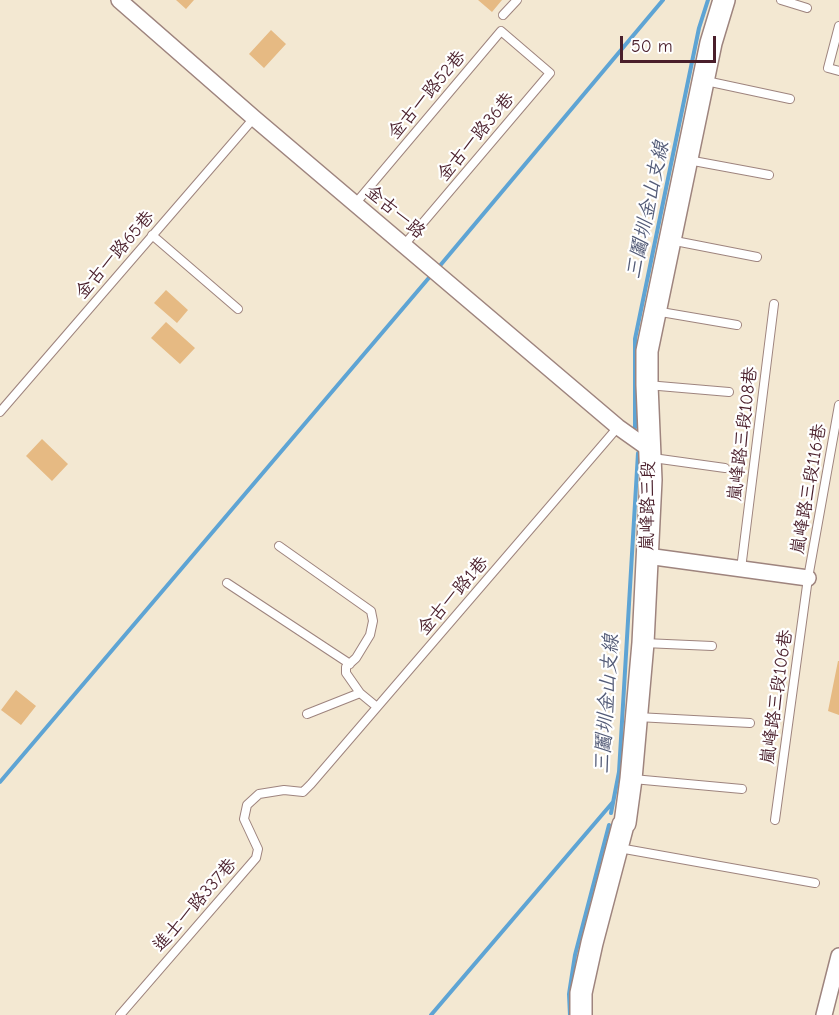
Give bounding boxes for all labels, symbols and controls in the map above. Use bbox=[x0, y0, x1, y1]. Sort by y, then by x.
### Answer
scale bar bbox=[623, 24, 719, 62]
text: 50 m bbox=[631, 36, 673, 57]
street label: 金古一路52巷 bbox=[384, 46, 470, 144]
street label: 金古一路36巷 bbox=[433, 88, 519, 186]
water label: 三鬮圳金山支線 bbox=[622, 139, 674, 281]
street label: 金古一路 bbox=[360, 181, 430, 243]
street label: 金古一路65巷 bbox=[71, 207, 159, 303]
street label: 嵐峰路三段108巷 bbox=[724, 366, 762, 502]
street label: 嵐峰路三段116巷 bbox=[787, 422, 831, 556]
street label: 嵐峰路三段 bbox=[636, 461, 660, 551]
street label: 金古一路1巷 bbox=[413, 552, 493, 640]
street label: 嵐峰路三段106巷 bbox=[757, 628, 797, 766]
water label: 三鬮圳金山支線 bbox=[590, 633, 624, 775]
street label: 進士一路337巷 bbox=[149, 854, 241, 956]

